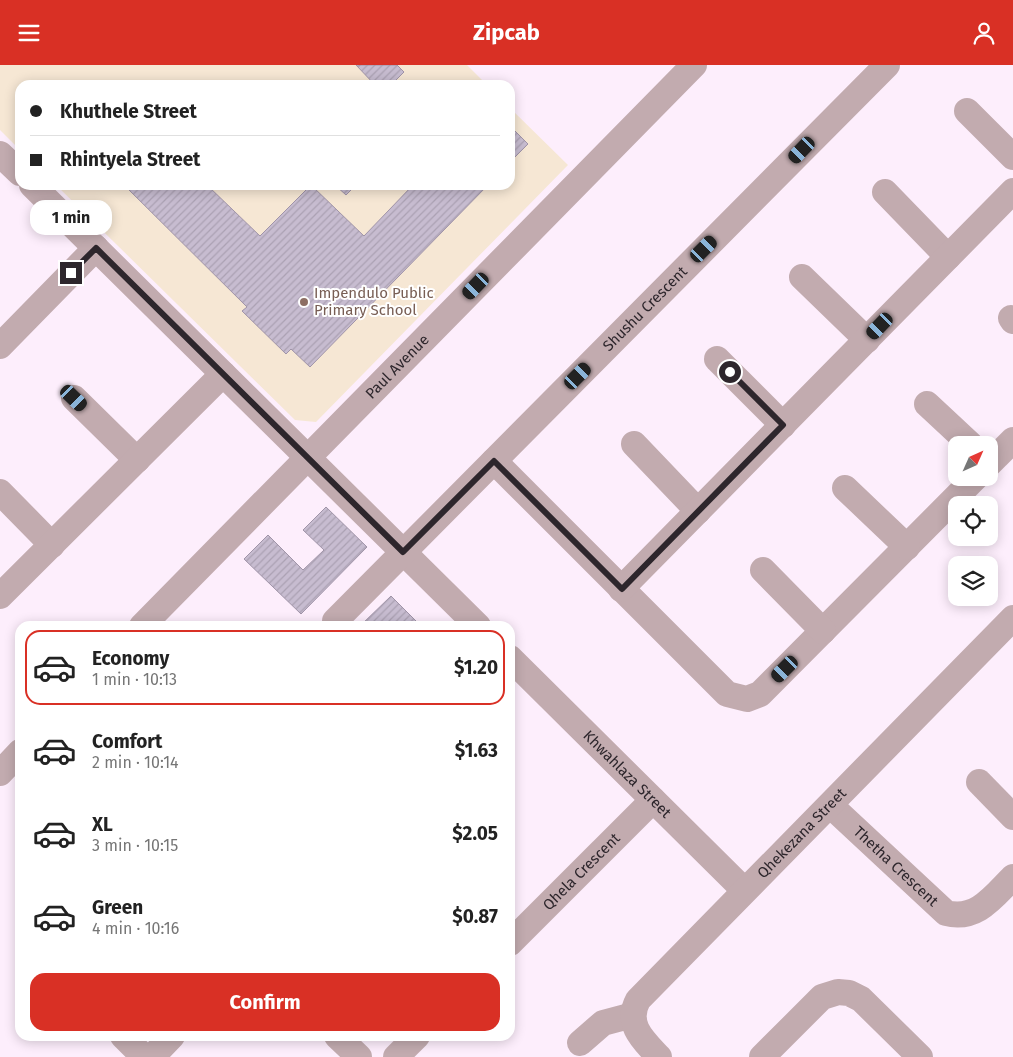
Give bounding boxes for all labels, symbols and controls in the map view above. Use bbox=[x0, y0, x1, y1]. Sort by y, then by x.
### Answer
icon: menu bbox=[15, 19, 43, 47]
text: Zipcab bbox=[473, 19, 540, 46]
icon: person bbox=[970, 19, 998, 47]
text: Khuthele Street bbox=[60, 100, 197, 123]
car bbox=[786, 134, 817, 166]
text: Rhintyela Street bbox=[60, 148, 200, 171]
callout: 1 min bbox=[30, 201, 112, 235]
text: 1 min bbox=[52, 208, 90, 227]
car bbox=[688, 233, 719, 265]
route end bbox=[60, 262, 82, 284]
street label: Shushu Crescent bbox=[599, 262, 691, 355]
car bbox=[460, 270, 491, 302]
place label: Impendulo Public Primary School bbox=[314, 284, 434, 319]
marker: Impendulo Public Primary School bbox=[298, 296, 310, 308]
car bbox=[864, 310, 895, 342]
street label: Paul Avenue bbox=[362, 331, 433, 402]
car bbox=[562, 360, 593, 392]
route start bbox=[719, 361, 741, 383]
car bbox=[57, 382, 90, 414]
north arrow bbox=[948, 436, 998, 486]
map controls bbox=[948, 436, 998, 606]
button: locate bbox=[948, 496, 998, 546]
button: layers bbox=[948, 556, 998, 606]
icon: car bbox=[32, 645, 77, 690]
text: Economy bbox=[92, 647, 169, 670]
car bbox=[769, 653, 800, 685]
text: $1.20 bbox=[454, 656, 498, 679]
text: 1 min · 10:13 bbox=[92, 670, 177, 689]
street label: Khwahlaza Street bbox=[579, 727, 675, 822]
icon: car bbox=[32, 728, 77, 773]
text: Comfort bbox=[92, 730, 162, 753]
text: $1.63 bbox=[455, 739, 498, 762]
text: 2 min · 10:14 bbox=[92, 753, 179, 772]
street label: Qhekezana Street bbox=[754, 784, 850, 882]
icon: car bbox=[32, 811, 77, 856]
text: XL bbox=[92, 813, 113, 836]
text: $2.05 bbox=[452, 822, 498, 845]
street label: Thetha Crescent bbox=[850, 823, 942, 910]
street label: Qhela Crescent bbox=[539, 829, 624, 914]
text: 3 min · 10:15 bbox=[92, 836, 178, 855]
icon: car bbox=[32, 894, 77, 939]
text: Green bbox=[92, 896, 143, 919]
text: $0.87 bbox=[452, 905, 498, 928]
text: 4 min · 10:16 bbox=[92, 919, 179, 938]
button: Confirm bbox=[30, 973, 500, 1031]

